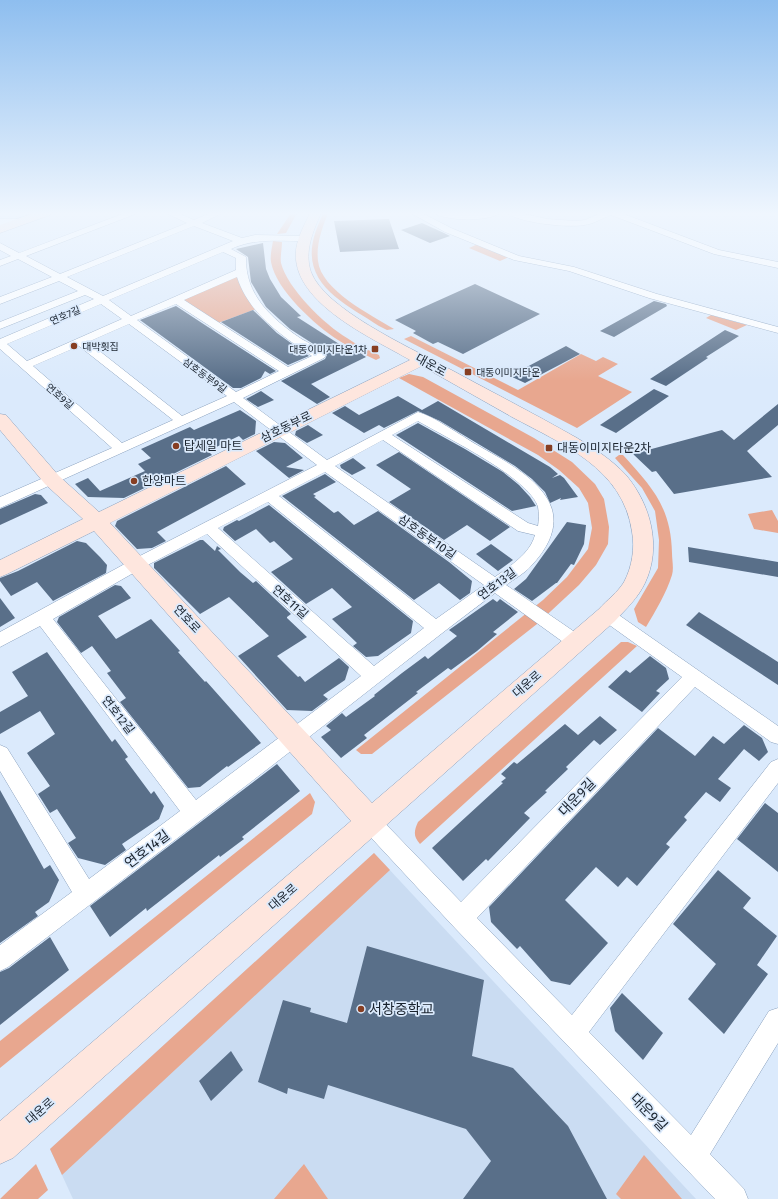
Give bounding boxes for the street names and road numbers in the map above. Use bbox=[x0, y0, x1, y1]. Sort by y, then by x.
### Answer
street label: 연호7길 bbox=[48, 304, 82, 328]
street label: 대운로 bbox=[413, 351, 449, 379]
street label: 삼호동부9길 bbox=[180, 356, 229, 396]
street label: 연호9길 bbox=[43, 381, 76, 412]
street label: 삼호동부로 bbox=[258, 409, 314, 445]
street label: 삼호동부10길 bbox=[396, 512, 458, 562]
street label: 연호13길 bbox=[475, 565, 519, 603]
street label: 연호11길 bbox=[269, 582, 311, 622]
street label: 연호로 bbox=[171, 602, 203, 636]
street label: 대운로 bbox=[510, 668, 544, 700]
street label: 연호12길 bbox=[99, 693, 137, 737]
street label: 대운9길 bbox=[555, 775, 599, 820]
street label: 연호14길 bbox=[121, 827, 173, 872]
street label: 대운로 bbox=[266, 881, 300, 913]
street label: 대운9길 bbox=[627, 1090, 671, 1135]
street label: 대운로 bbox=[23, 1095, 57, 1127]

